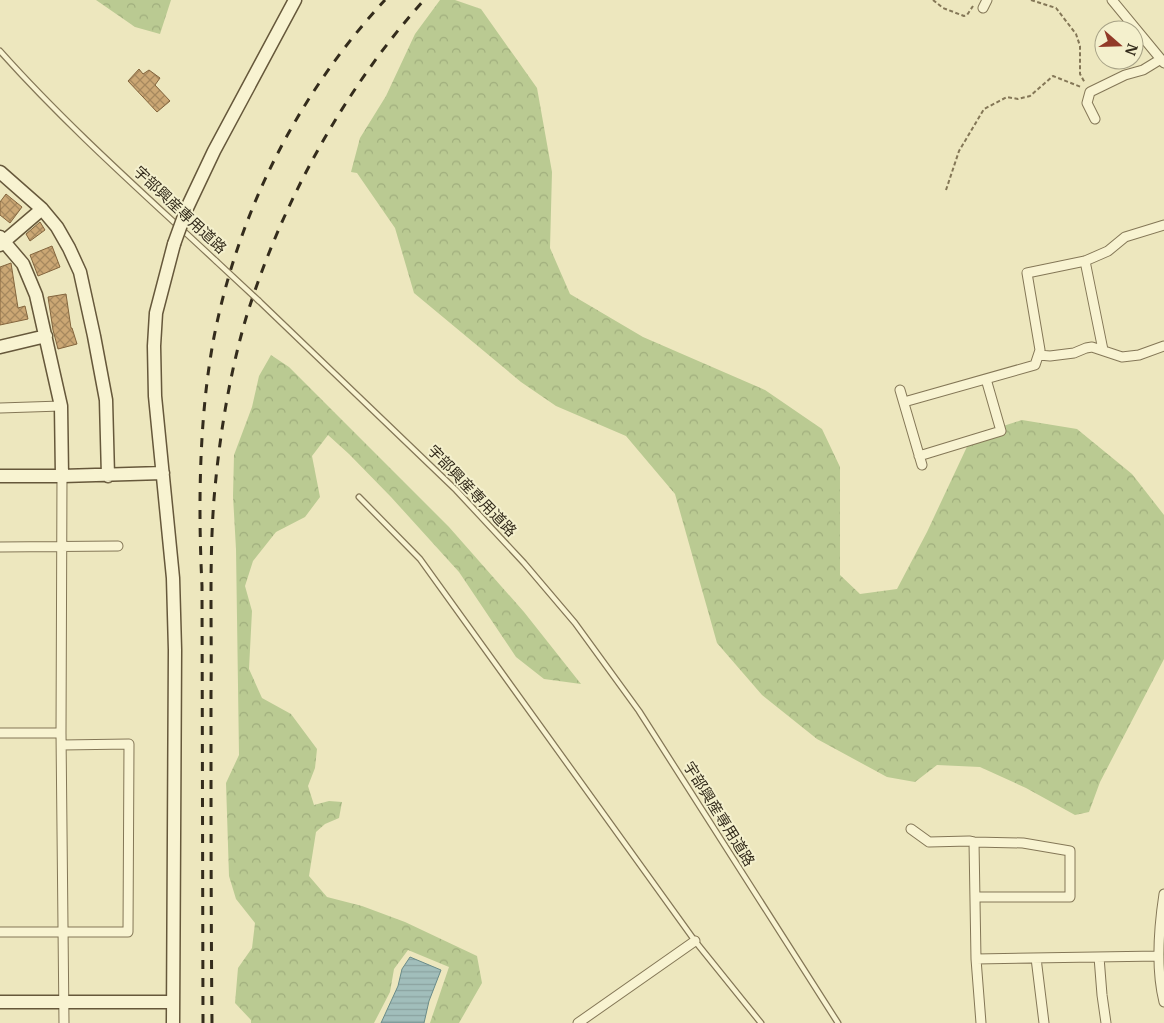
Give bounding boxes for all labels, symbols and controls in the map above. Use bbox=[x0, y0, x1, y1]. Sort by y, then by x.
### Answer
north arrow bbox=[1094, 20, 1144, 70]
text: N bbox=[1121, 41, 1142, 58]
street label: 宇部興産専用道路 bbox=[130, 162, 231, 258]
street label: 宇部興産専用道路 bbox=[424, 441, 521, 540]
street label: 宇部興産専用道路 bbox=[680, 758, 759, 870]

